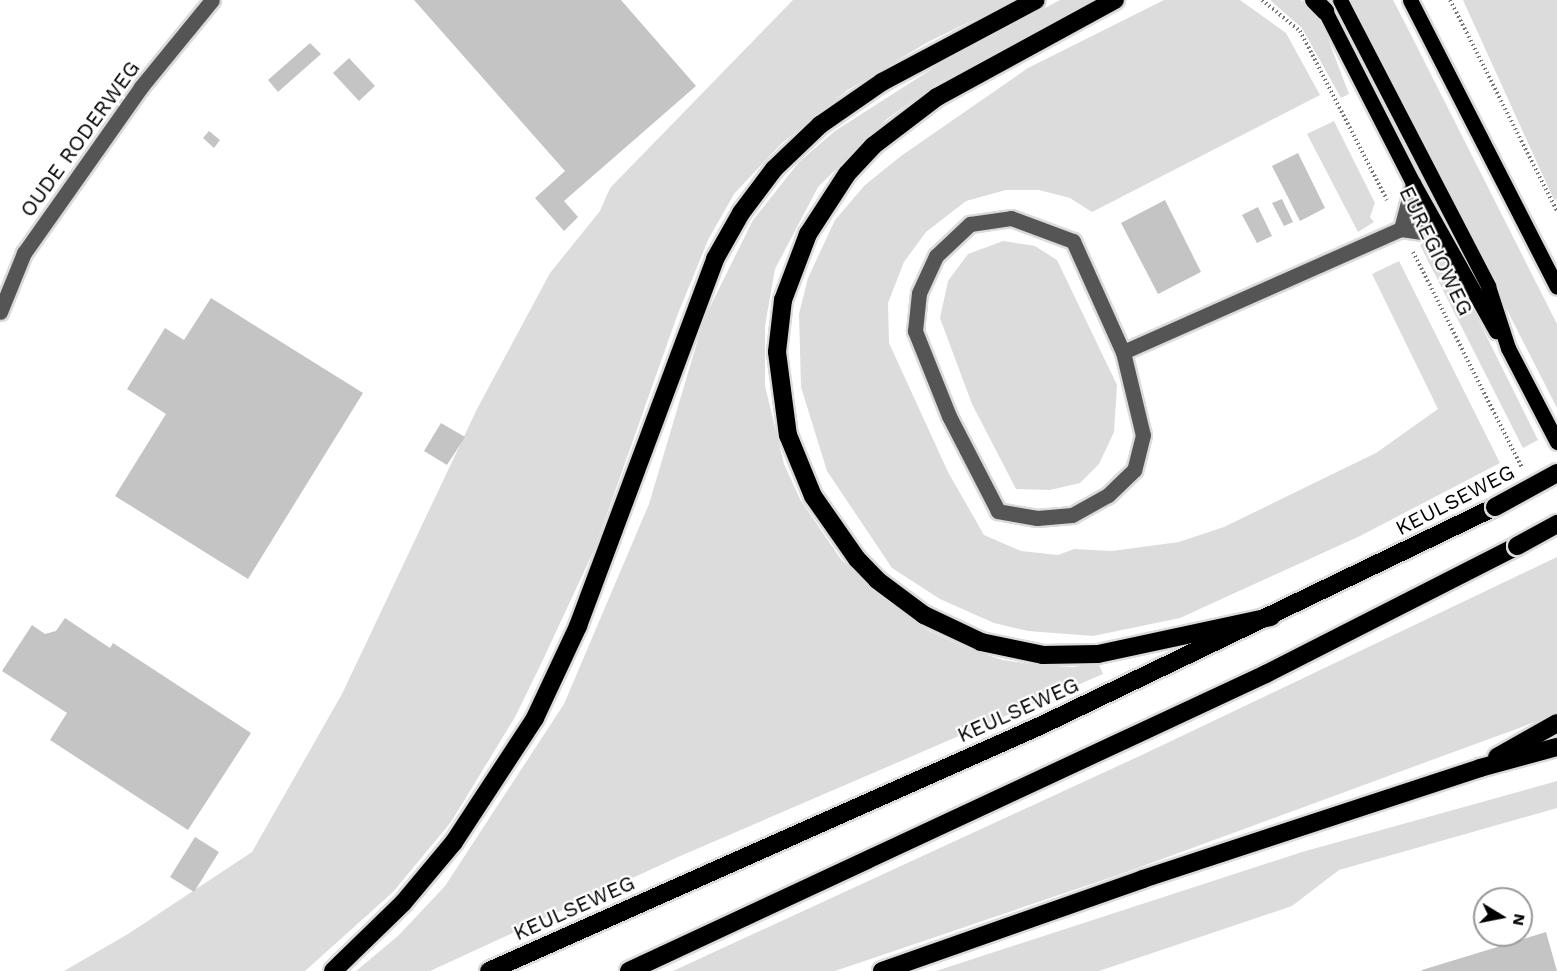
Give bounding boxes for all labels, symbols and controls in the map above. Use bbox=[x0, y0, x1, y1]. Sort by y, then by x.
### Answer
street label: OUDE RODERWEG bbox=[15, 56, 145, 222]
street label: EUREGIOWEG bbox=[1394, 182, 1478, 320]
street label: KEULSEWEG bbox=[1391, 459, 1519, 541]
street label: KEULSEWEG bbox=[954, 672, 1082, 748]
street label: KEULSEWEG bbox=[510, 870, 638, 946]
north arrow bbox=[1473, 887, 1533, 947]
text: N bbox=[1509, 912, 1530, 927]

